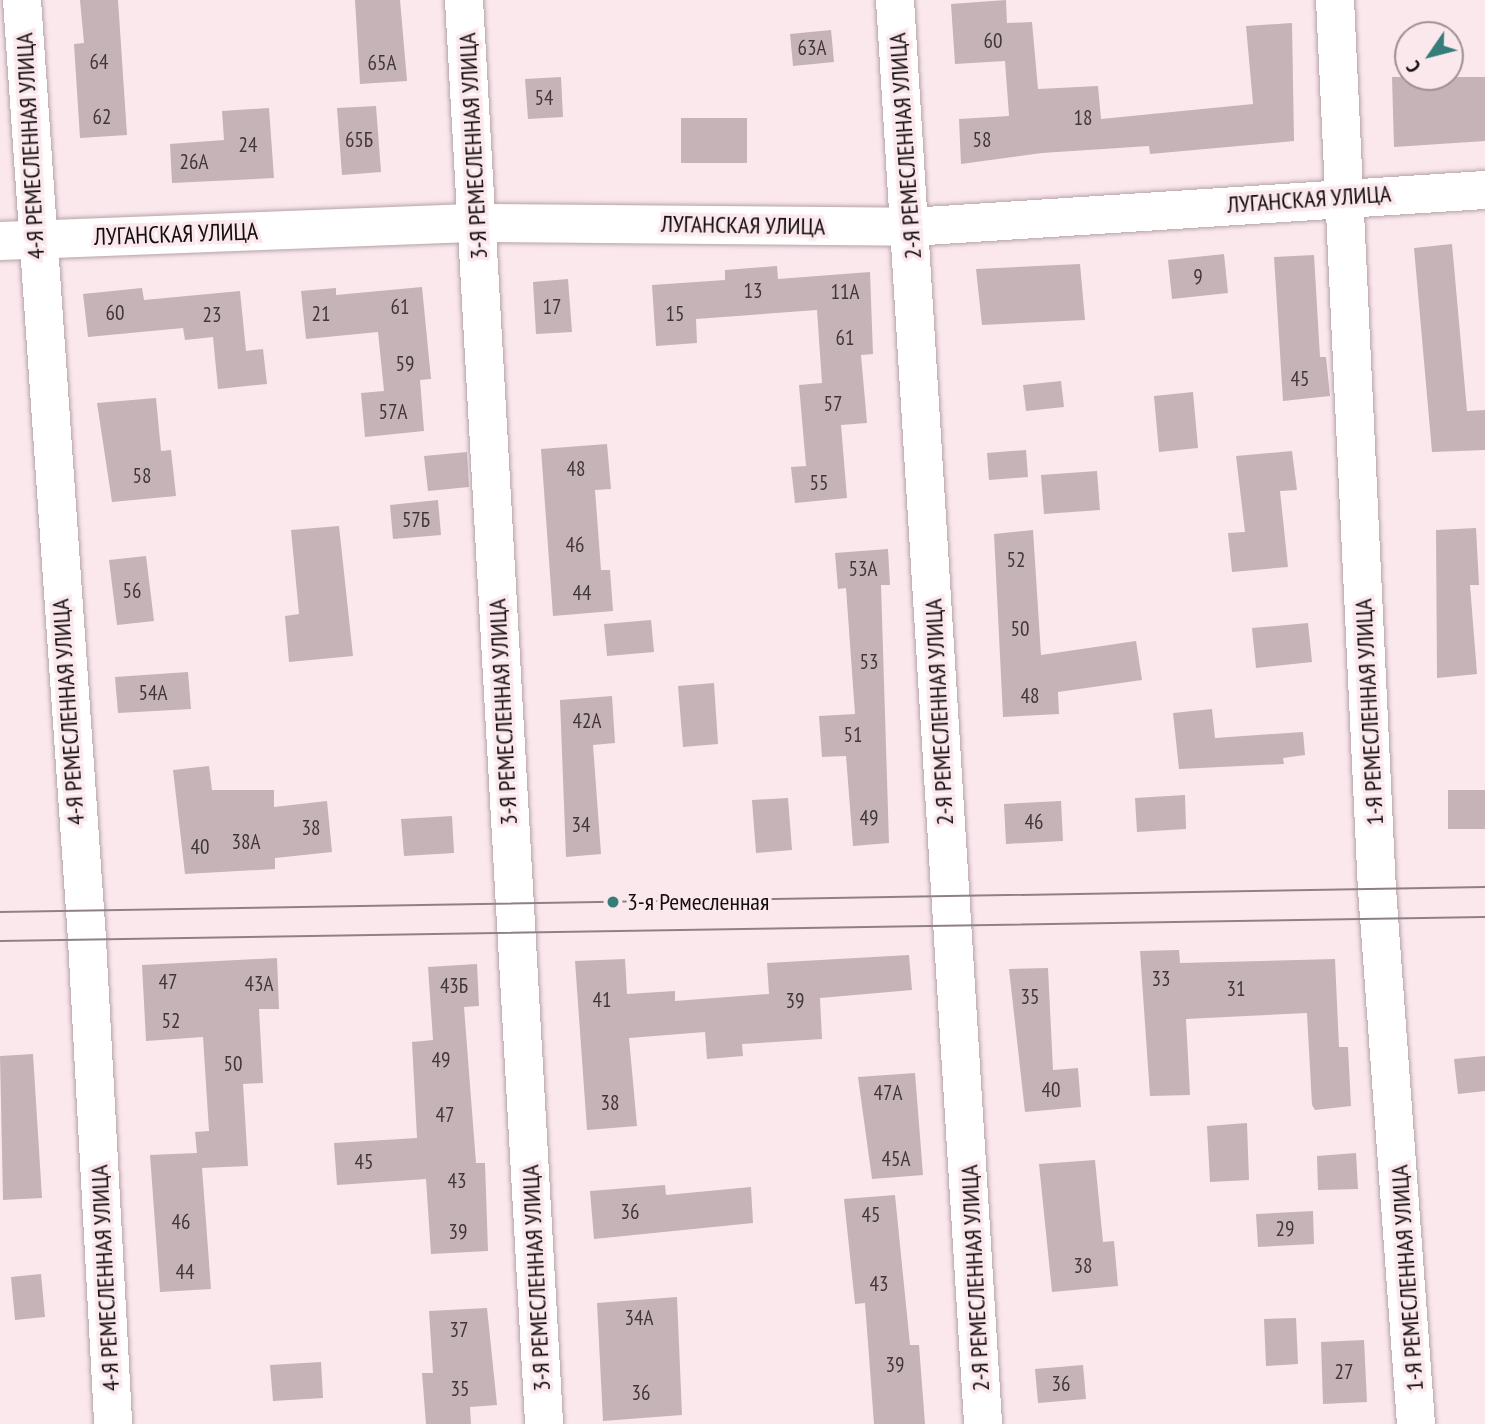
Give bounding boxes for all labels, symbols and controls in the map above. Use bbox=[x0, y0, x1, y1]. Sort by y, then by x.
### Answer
north arrow bbox=[1394, 21, 1464, 91]
house number: 60 bbox=[984, 28, 1002, 54]
street label: 4-Я РЕМЕСЛЕННАЯ УЛИЦА bbox=[10, 32, 50, 260]
street label: 3-Я РЕМЕСЛЕННАЯ УЛИЦА bbox=[453, 32, 493, 260]
street label: 2-Я РЕМЕСЛЕННАЯ УЛИЦА bbox=[883, 32, 927, 260]
house number: 63А bbox=[798, 35, 826, 61]
house number: 64 bbox=[90, 49, 108, 75]
house number: 65А bbox=[368, 50, 396, 76]
text: С bbox=[1401, 56, 1426, 77]
house number: 54 bbox=[535, 85, 553, 111]
house number: 62 bbox=[93, 104, 111, 130]
house number: 18 bbox=[1074, 105, 1092, 131]
house number: 65Б bbox=[345, 127, 373, 153]
house number: 58 bbox=[973, 127, 991, 153]
house number: 24 bbox=[239, 132, 257, 158]
house number: 26А bbox=[180, 149, 208, 175]
street label: ЛУГАНСКАЯ УЛИЦА bbox=[1226, 179, 1392, 219]
street label: ЛУГАНСКАЯ УЛИЦА bbox=[660, 209, 826, 241]
street label: ЛУГАНСКАЯ УЛИЦА bbox=[93, 217, 259, 251]
house number: 9 bbox=[1193, 264, 1203, 290]
house number: 13 bbox=[744, 278, 762, 304]
house number: 11А bbox=[831, 279, 859, 305]
house number: 61 bbox=[391, 294, 409, 320]
house number: 17 bbox=[543, 294, 561, 320]
house number: 60 bbox=[106, 300, 124, 326]
house number: 21 bbox=[312, 301, 330, 327]
house number: 15 bbox=[666, 301, 684, 327]
house number: 23 bbox=[203, 302, 221, 328]
house number: 61 bbox=[836, 325, 854, 351]
house number: 59 bbox=[396, 351, 414, 377]
house number: 45 bbox=[1291, 366, 1309, 392]
house number: 57 bbox=[824, 391, 842, 417]
house number: 57А bbox=[379, 399, 407, 425]
house number: 48 bbox=[567, 456, 585, 482]
house number: 58 bbox=[133, 463, 151, 489]
house number: 55 bbox=[810, 470, 828, 496]
house number: 57Б bbox=[402, 507, 430, 533]
house number: 46 bbox=[566, 532, 584, 558]
house number: 52 bbox=[1007, 547, 1025, 573]
house number: 53А bbox=[849, 556, 877, 582]
house number: 56 bbox=[123, 578, 141, 604]
house number: 44 bbox=[573, 580, 591, 606]
street label: 4-Я РЕМЕСЛЕННАЯ УЛИЦА bbox=[46, 598, 90, 826]
street label: 3-Я РЕМЕСЛЕННАЯ УЛИЦА bbox=[483, 598, 523, 826]
street label: 2-Я РЕМЕСЛЕННАЯ УЛИЦА bbox=[919, 598, 959, 826]
street label: 1-Я РЕМЕСЛЕННАЯ УЛИЦА bbox=[1349, 598, 1389, 826]
house number: 50 bbox=[1011, 616, 1029, 642]
house number: 53 bbox=[860, 649, 878, 675]
house number: 54А bbox=[139, 680, 167, 706]
house number: 48 bbox=[1021, 683, 1039, 709]
house number: 42А bbox=[573, 708, 601, 734]
house number: 51 bbox=[844, 722, 862, 748]
house number: 49 bbox=[860, 805, 878, 831]
house number: 46 bbox=[1025, 809, 1043, 835]
house number: 34 bbox=[572, 812, 590, 838]
house number: 38 bbox=[302, 815, 320, 841]
house number: 38А bbox=[232, 829, 260, 855]
house number: 40 bbox=[191, 834, 209, 860]
place label: 3-я Ремесленная bbox=[627, 888, 769, 916]
marker: 3-я Ремесленная bbox=[605, 894, 621, 910]
house number: 33 bbox=[1152, 966, 1170, 992]
house number: 47 bbox=[159, 969, 177, 995]
house number: 43А bbox=[245, 971, 273, 997]
house number: 43Б bbox=[440, 973, 468, 999]
house number: 31 bbox=[1227, 976, 1245, 1002]
house number: 35 bbox=[1021, 984, 1039, 1010]
house number: 41 bbox=[593, 987, 611, 1013]
house number: 39 bbox=[786, 988, 804, 1014]
house number: 52 bbox=[162, 1008, 180, 1034]
house number: 49 bbox=[432, 1047, 450, 1073]
house number: 50 bbox=[224, 1051, 242, 1077]
house number: 40 bbox=[1042, 1077, 1060, 1103]
house number: 47А bbox=[874, 1080, 902, 1106]
house number: 38 bbox=[601, 1090, 619, 1116]
house number: 47 bbox=[436, 1102, 454, 1128]
house number: 45А bbox=[882, 1146, 910, 1172]
house number: 45 bbox=[355, 1149, 373, 1175]
street label: 4-Я РЕМЕСЛЕННАЯ УЛИЦА bbox=[85, 1164, 125, 1392]
street label: 3-Я РЕМЕСЛЕННАЯ УЛИЦА bbox=[516, 1164, 556, 1392]
street label: 2-Я РЕМЕСЛЕННАЯ УЛИЦА bbox=[955, 1164, 995, 1392]
street label: 1-Я РЕМЕСЛЕННАЯ УЛИЦА bbox=[1385, 1164, 1429, 1392]
house number: 43 bbox=[448, 1168, 466, 1194]
house number: 36 bbox=[621, 1199, 639, 1225]
house number: 45 bbox=[862, 1202, 880, 1228]
house number: 46 bbox=[172, 1209, 190, 1235]
house number: 29 bbox=[1276, 1216, 1294, 1242]
house number: 39 bbox=[449, 1219, 467, 1245]
house number: 38 bbox=[1074, 1253, 1092, 1279]
house number: 44 bbox=[176, 1259, 194, 1285]
house number: 43 bbox=[870, 1271, 888, 1297]
house number: 34А bbox=[625, 1305, 653, 1331]
house number: 37 bbox=[450, 1317, 468, 1343]
house number: 39 bbox=[886, 1352, 904, 1378]
house number: 27 bbox=[1335, 1359, 1353, 1385]
house number: 36 bbox=[1052, 1371, 1070, 1397]
house number: 35 bbox=[451, 1376, 469, 1402]
house number: 36 bbox=[632, 1380, 650, 1406]

